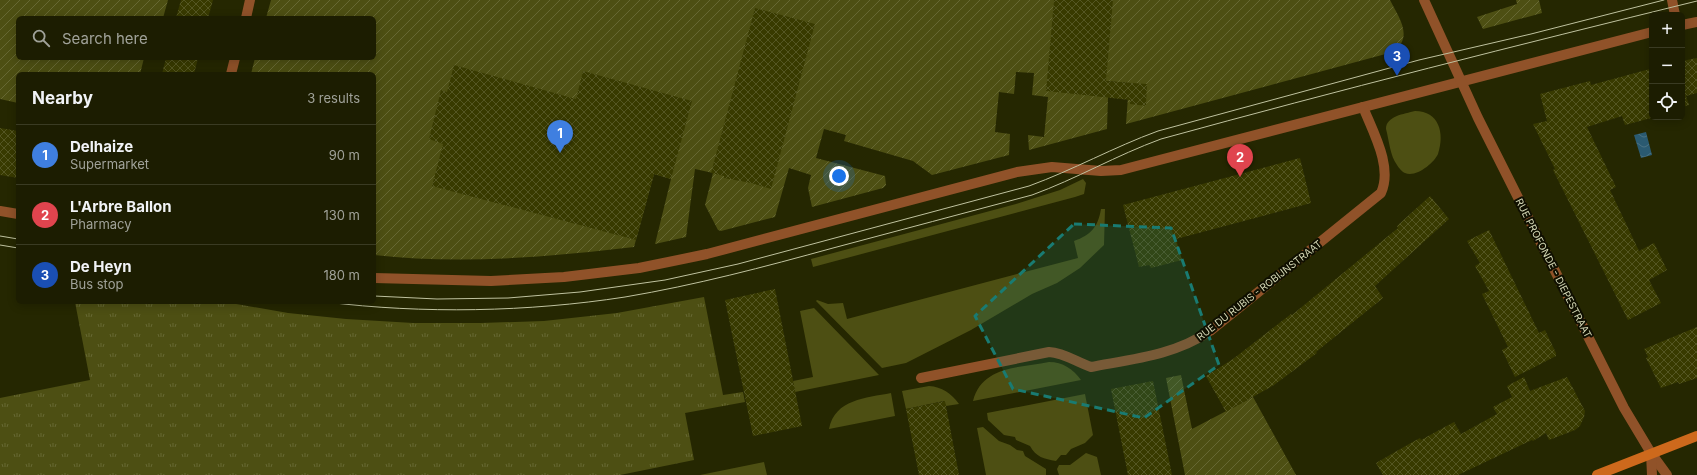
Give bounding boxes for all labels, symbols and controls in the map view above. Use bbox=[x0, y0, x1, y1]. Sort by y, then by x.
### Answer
map controls bbox=[1649, 12, 1685, 120]
button: + bbox=[1649, 12, 1685, 48]
search box bbox=[16, 16, 376, 60]
icon: search bbox=[30, 27, 52, 49]
text: Search here bbox=[62, 29, 148, 48]
pin: 3 bbox=[1384, 43, 1410, 76]
button: − bbox=[1649, 48, 1685, 84]
button: locate bbox=[1649, 84, 1685, 120]
text: Nearby bbox=[32, 88, 93, 108]
text: 3 results bbox=[307, 90, 360, 106]
pin: 1 bbox=[547, 120, 573, 153]
text: Delhaize bbox=[70, 137, 133, 156]
pin: 2 bbox=[1227, 144, 1253, 177]
text: 1 bbox=[42, 147, 48, 163]
text: 90 m bbox=[329, 147, 360, 163]
text: Supermarket bbox=[70, 156, 149, 172]
your location bbox=[829, 166, 849, 186]
street label: RUE PROFONDE - DIEPESTRAAT bbox=[1513, 196, 1595, 340]
text: L'Arbre Ballon bbox=[70, 197, 172, 216]
text: 2 bbox=[41, 207, 49, 223]
text: 130 m bbox=[323, 207, 360, 223]
text: Pharmacy bbox=[70, 216, 132, 232]
street label: RUE DU RUBIS - ROBIJNSTRAAT bbox=[1194, 237, 1324, 343]
text: De Heyn bbox=[70, 257, 132, 276]
text: 3 bbox=[41, 267, 49, 283]
text: 180 m bbox=[323, 267, 360, 283]
text: Bus stop bbox=[70, 276, 123, 292]

